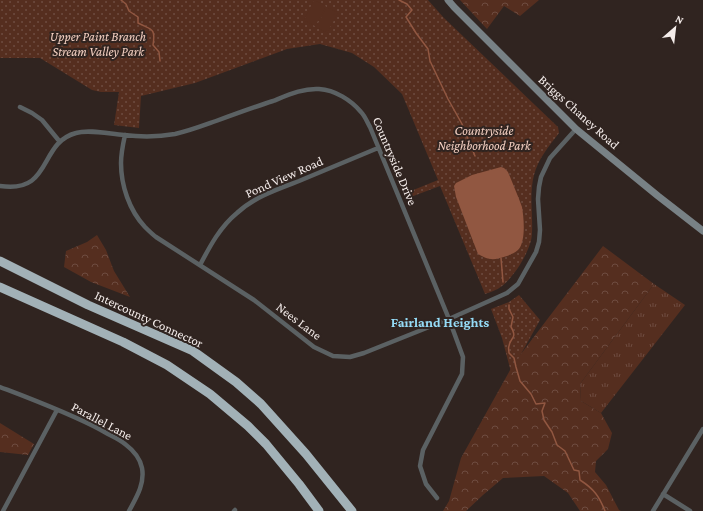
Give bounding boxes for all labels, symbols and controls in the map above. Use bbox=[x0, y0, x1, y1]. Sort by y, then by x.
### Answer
north arrow bbox=[655, 8, 695, 48]
text: N bbox=[674, 12, 686, 26]
park label: Upper Paint Branch Stream Valley Park bbox=[50, 29, 146, 59]
street label: Briggs Chaney Road bbox=[536, 72, 623, 152]
street label: Countryside Drive bbox=[370, 115, 420, 208]
park label: Countryside Neighborhood Park bbox=[437, 123, 532, 153]
street label: Pond View Road bbox=[243, 153, 325, 201]
street label: Intercounty Connector bbox=[92, 287, 206, 351]
street label: Nees Lane bbox=[273, 299, 325, 343]
district label: Fairland Heights bbox=[391, 314, 489, 330]
street label: Parallel Lane bbox=[69, 399, 135, 443]

